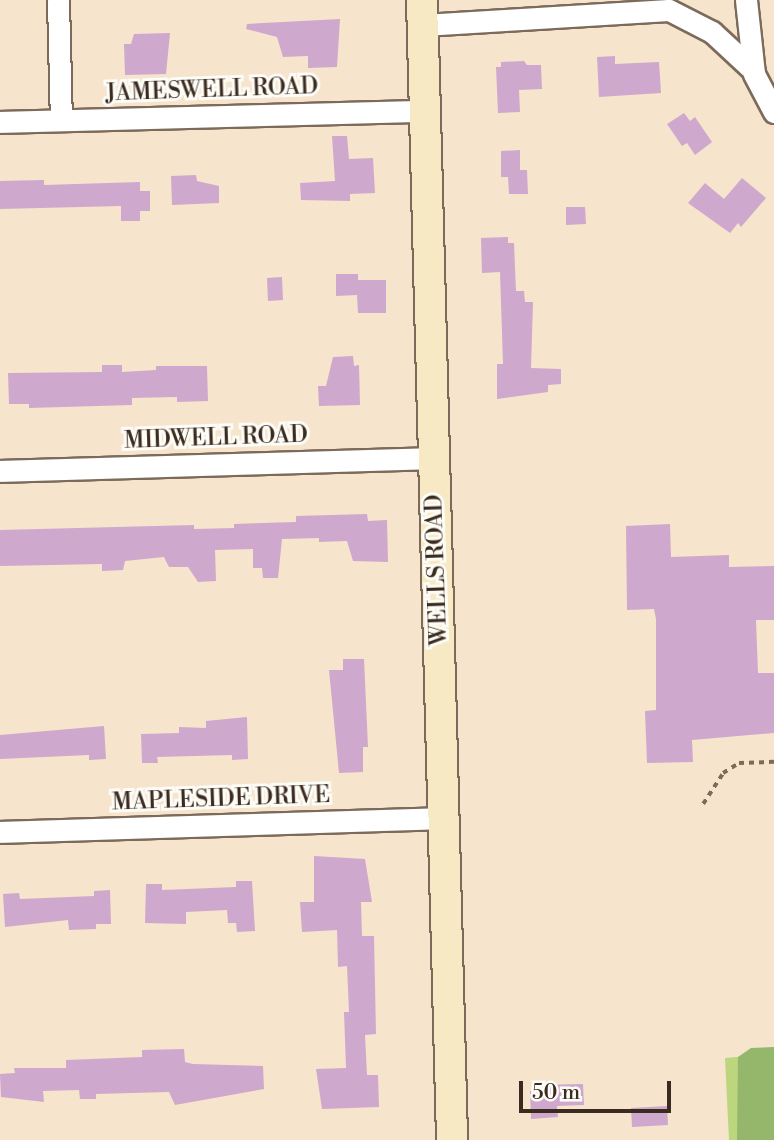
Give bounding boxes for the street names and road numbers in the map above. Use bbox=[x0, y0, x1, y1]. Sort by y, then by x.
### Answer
street label: JAMESWELL ROAD bbox=[105, 72, 319, 108]
street label: MIDWELL ROAD bbox=[124, 421, 308, 455]
street label: WELLS ROAD bbox=[421, 494, 453, 646]
street label: MAPLESIDE DRIVE bbox=[111, 781, 331, 817]

